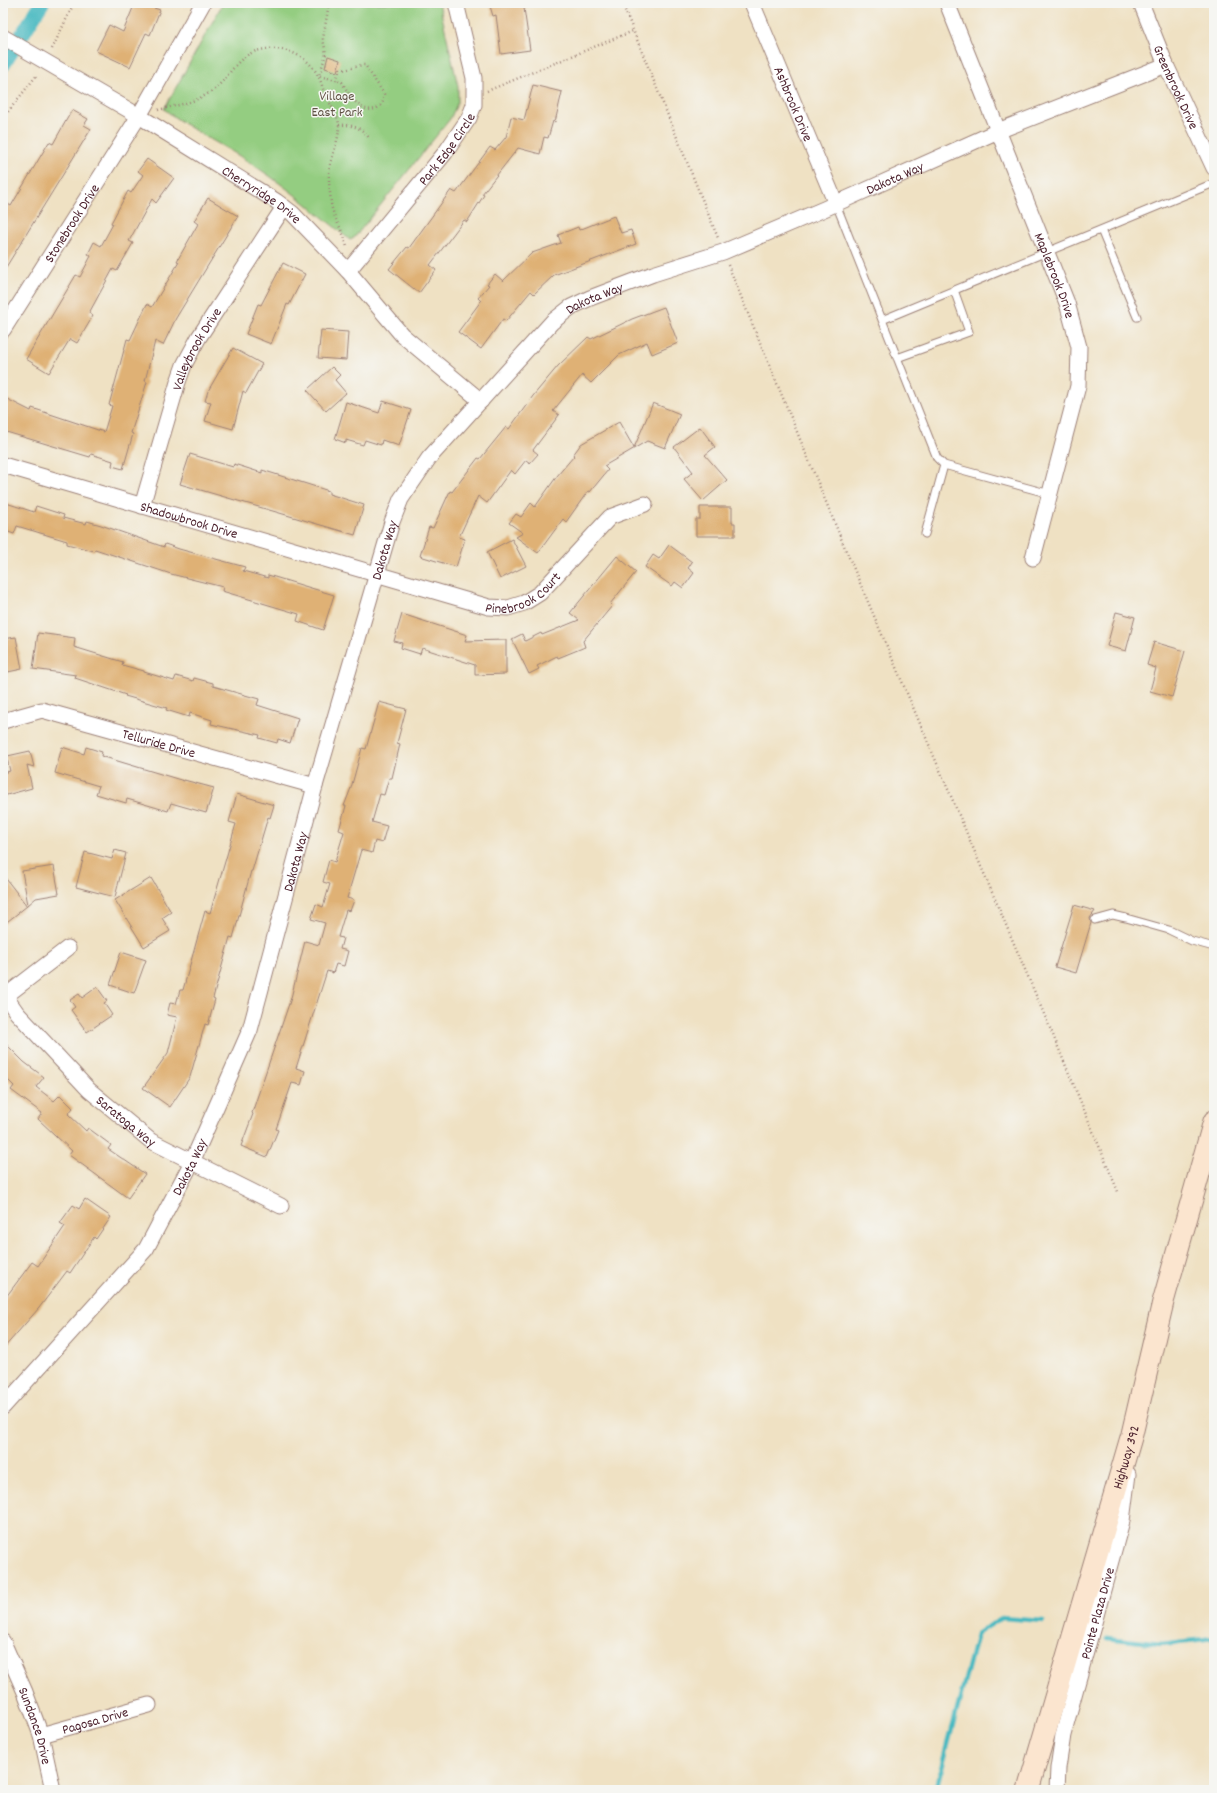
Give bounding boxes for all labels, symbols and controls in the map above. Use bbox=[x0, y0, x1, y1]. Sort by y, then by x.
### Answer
street label: Greenbrook Drive bbox=[1147, 42, 1203, 133]
street label: Ashbrook Drive bbox=[768, 64, 817, 145]
park label: Village East Park bbox=[311, 87, 363, 123]
street label: Park Edge Circle bbox=[414, 111, 482, 190]
street label: Dakota Way bbox=[863, 157, 928, 201]
street label: Cherryridge Drive bbox=[217, 162, 305, 229]
street label: Stonebrook Drive bbox=[40, 181, 105, 267]
street label: Maplebrook Drive bbox=[1028, 230, 1079, 321]
street label: Dakota Way bbox=[562, 278, 627, 320]
street label: Valleybrook Drive bbox=[168, 304, 228, 393]
street label: Shadowbrook Drive bbox=[137, 498, 240, 545]
street label: Dakota Way bbox=[368, 518, 404, 583]
street label: Pinebrook Court bbox=[483, 568, 566, 620]
street label: Telluride Drive bbox=[120, 725, 197, 764]
street label: Dakota Way bbox=[279, 830, 314, 894]
street label: Saratoga Way bbox=[91, 1091, 158, 1154]
street label: Dakota Way bbox=[168, 1136, 213, 1199]
street label: Highway 392 bbox=[1108, 1424, 1146, 1492]
street label: Pointe Plaza Drive bbox=[1076, 1565, 1121, 1662]
street label: Sundance Drive bbox=[12, 1684, 55, 1767]
street label: Pagosa Drive bbox=[60, 1703, 131, 1741]

